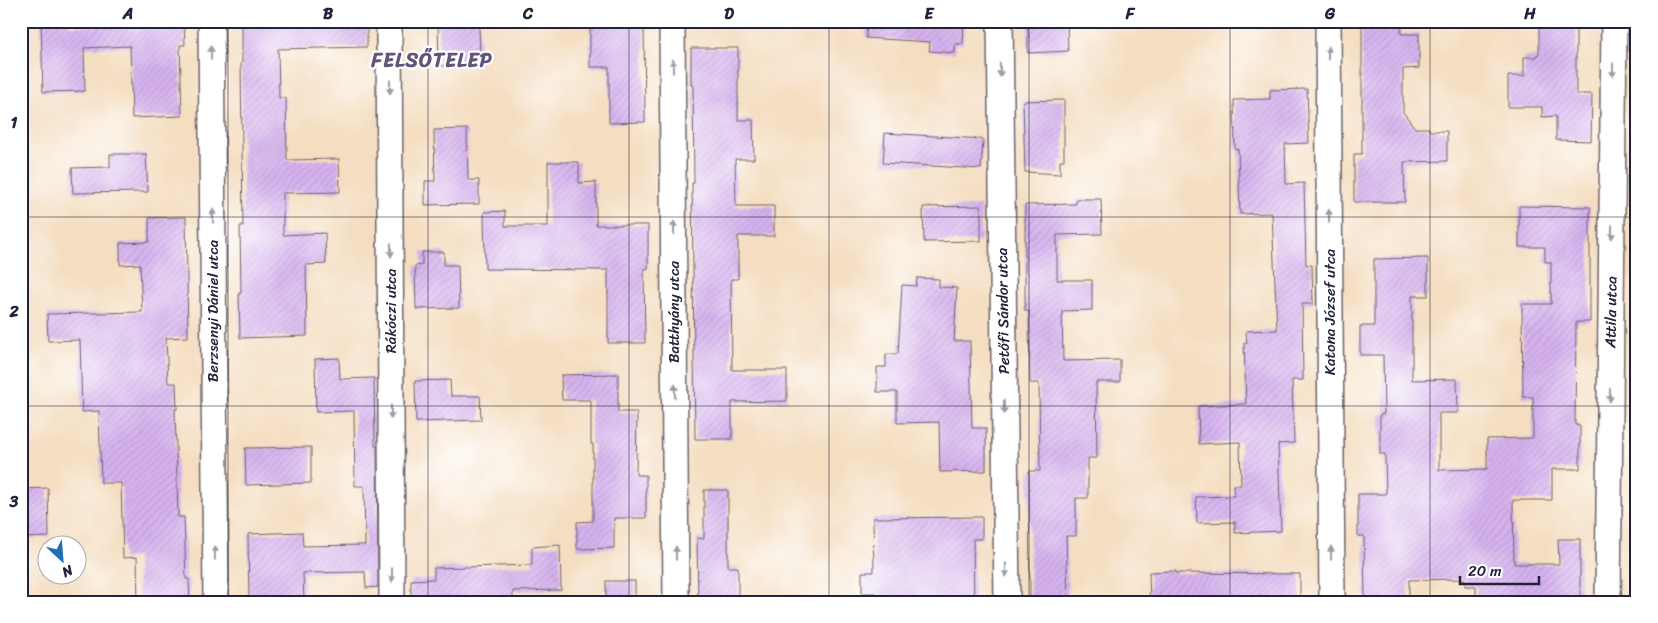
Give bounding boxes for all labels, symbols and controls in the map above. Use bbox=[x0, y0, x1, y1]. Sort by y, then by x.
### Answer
text: A bbox=[122, 0, 133, 28]
text: B bbox=[323, 0, 334, 28]
text: C bbox=[522, 0, 534, 28]
text: D bbox=[724, 0, 734, 28]
text: E bbox=[925, 0, 935, 28]
text: F bbox=[1125, 0, 1136, 28]
text: G bbox=[1324, 0, 1336, 28]
text: H bbox=[1523, 0, 1536, 28]
district label: FELSŐTELEP bbox=[370, 43, 493, 78]
one-way arrow bbox=[207, 45, 215, 61]
one-way arrow bbox=[1324, 45, 1332, 61]
one-way arrow bbox=[669, 57, 677, 73]
one-way arrow bbox=[996, 62, 1004, 78]
one-way arrow bbox=[1609, 62, 1617, 78]
one-way arrow bbox=[386, 80, 394, 96]
text: 1 bbox=[11, 108, 18, 137]
one-way arrow bbox=[209, 207, 217, 223]
one-way arrow bbox=[1325, 207, 1333, 223]
one-way arrow bbox=[670, 220, 678, 236]
one-way arrow bbox=[1608, 225, 1616, 241]
street label: Berzsenyi Dániel utca bbox=[200, 239, 226, 382]
one-way arrow bbox=[387, 242, 395, 258]
street label: Petőfi Sándor utca bbox=[989, 247, 1017, 374]
street label: Katona József utca bbox=[1317, 248, 1343, 375]
street label: Batthyány utca bbox=[661, 261, 687, 363]
street label: Rákóczi utca bbox=[378, 268, 404, 353]
street label: Attila utca bbox=[1597, 275, 1625, 349]
text: 2 bbox=[8, 297, 19, 326]
one-way arrow bbox=[671, 382, 679, 398]
one-way arrow bbox=[1606, 387, 1614, 403]
one-way arrow bbox=[1000, 400, 1008, 416]
one-way arrow bbox=[387, 405, 395, 421]
text: 3 bbox=[9, 487, 19, 516]
north arrow bbox=[38, 536, 88, 586]
one-way arrow bbox=[211, 545, 219, 561]
one-way arrow bbox=[672, 545, 680, 561]
one-way arrow bbox=[1327, 545, 1335, 561]
scale bar bbox=[1460, 553, 1539, 585]
text: N bbox=[57, 557, 78, 585]
text: 20 m bbox=[1468, 558, 1502, 584]
one-way arrow bbox=[1002, 562, 1010, 578]
one-way arrow bbox=[388, 567, 396, 583]

